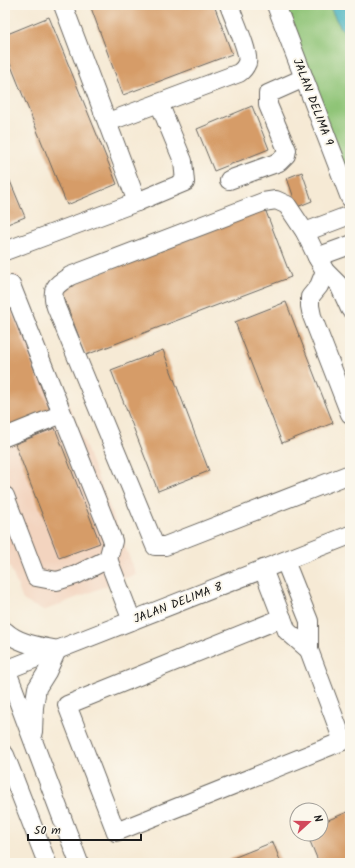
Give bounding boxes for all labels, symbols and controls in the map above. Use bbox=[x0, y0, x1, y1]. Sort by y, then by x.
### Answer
street label: JALAN DELIMA 9 bbox=[288, 56, 338, 149]
street label: JALAN DELIMA 8 bbox=[131, 577, 226, 629]
north arrow bbox=[289, 802, 329, 842]
text: N bbox=[308, 812, 327, 825]
scale bar bbox=[28, 816, 141, 842]
text: 50 m bbox=[34, 821, 61, 840]

